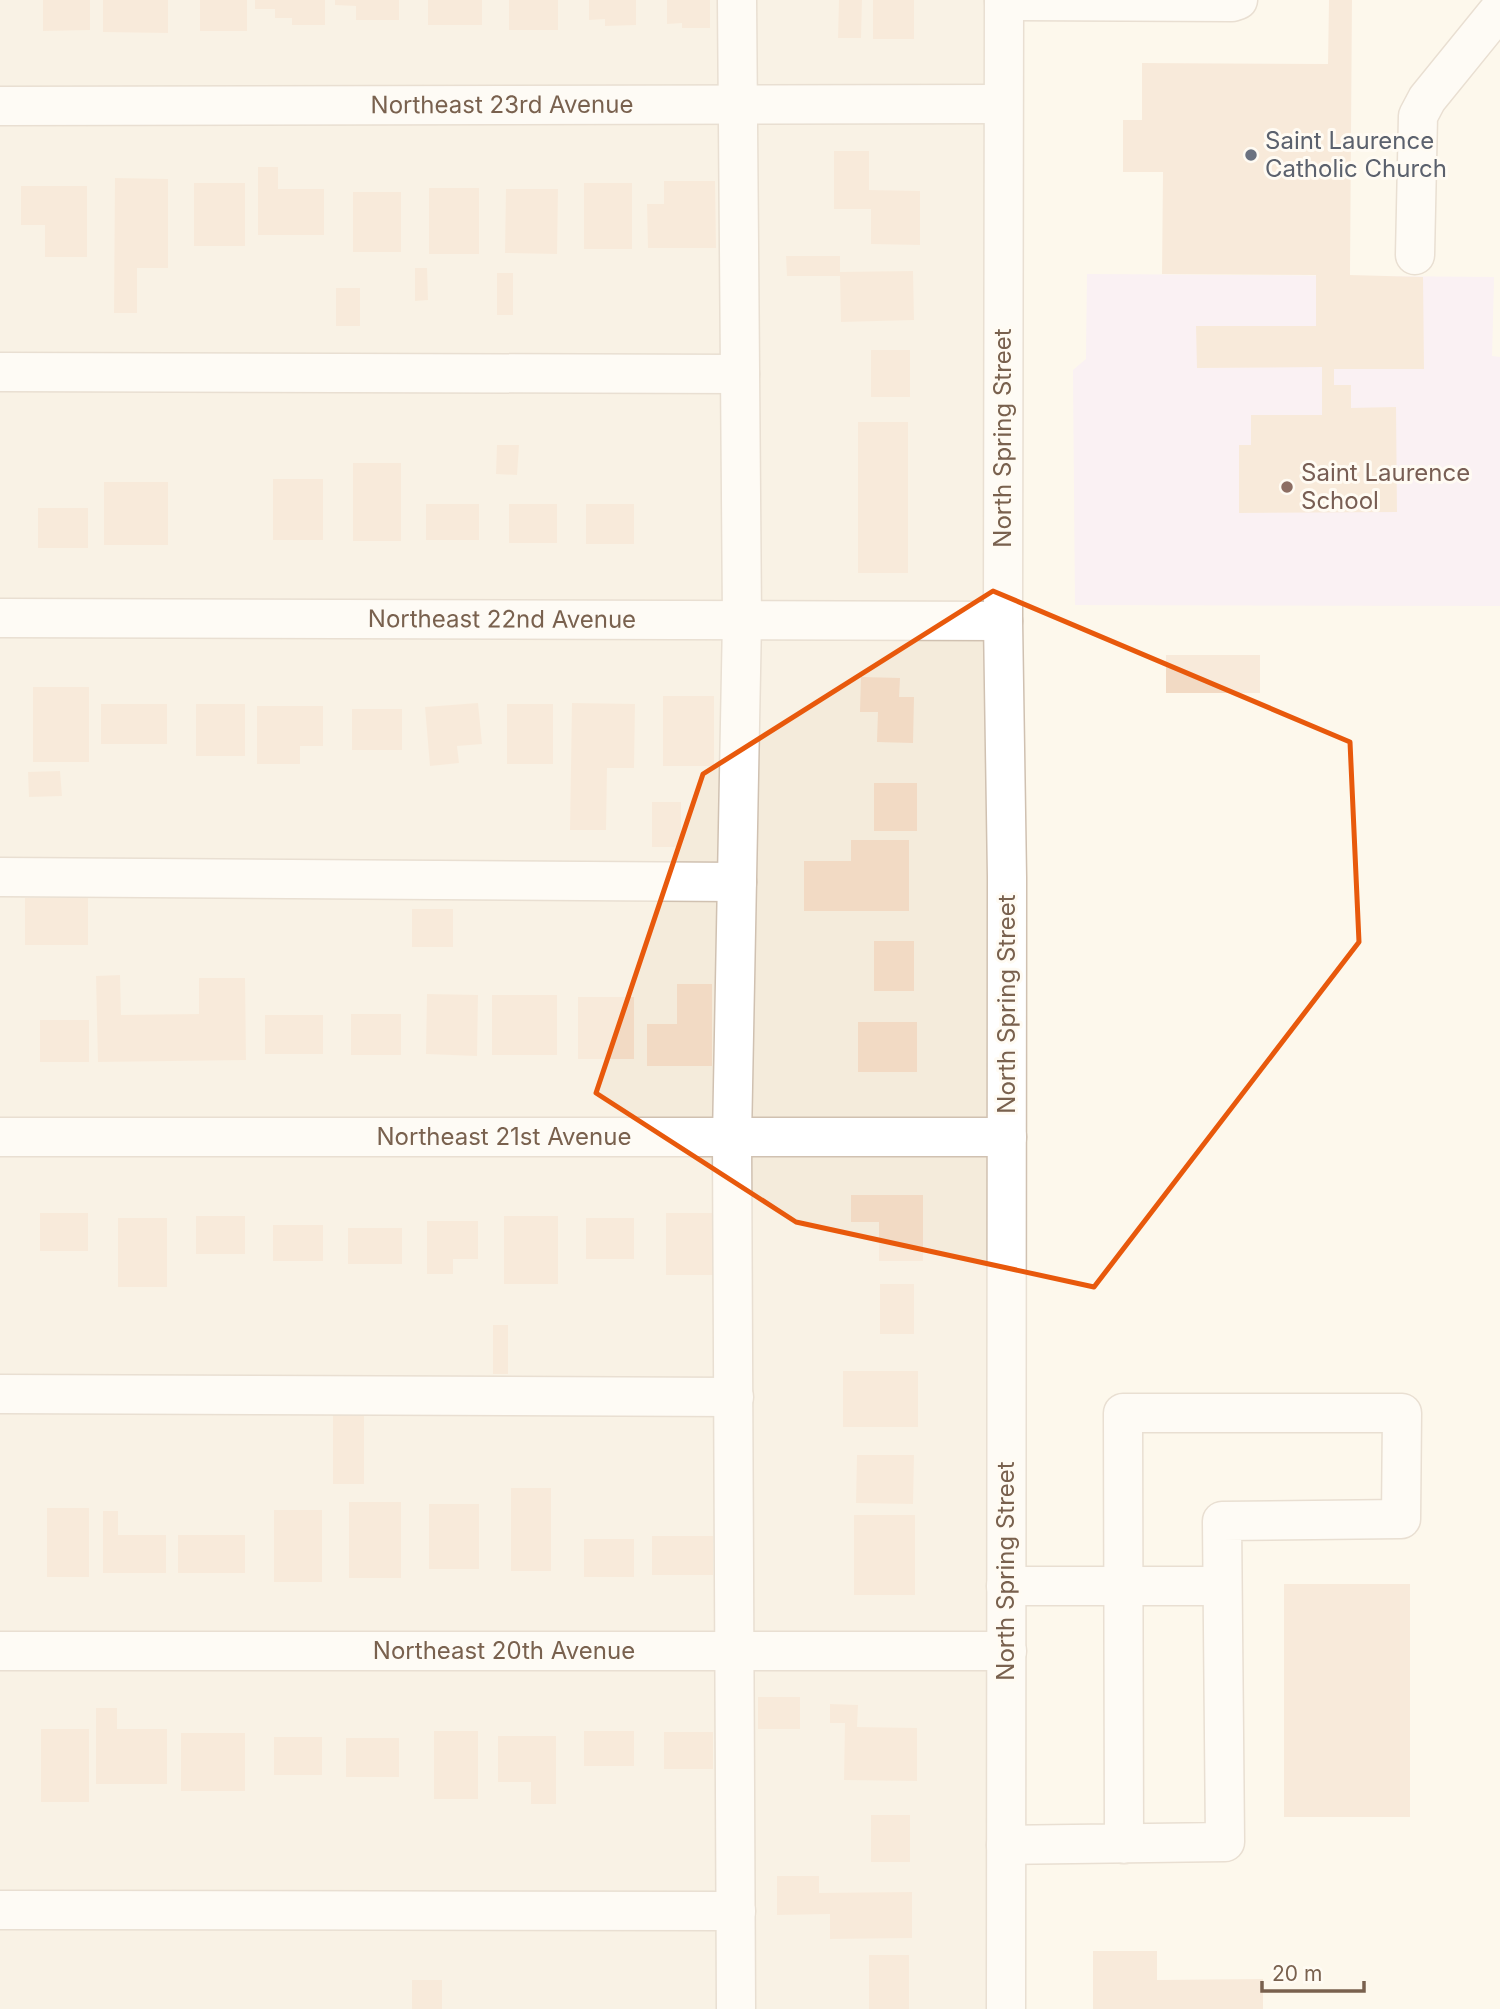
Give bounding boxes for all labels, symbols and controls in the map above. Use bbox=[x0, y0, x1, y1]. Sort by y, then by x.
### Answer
street label: Northeast 23rd Avenue bbox=[371, 90, 633, 119]
place label: Saint Laurence Catholic Church bbox=[1265, 126, 1447, 183]
marker: Saint Laurence Catholic Church bbox=[1243, 147, 1259, 163]
street label: North Spring Street bbox=[988, 328, 1017, 548]
place label: Saint Laurence School bbox=[1301, 458, 1470, 515]
marker: Saint Laurence School bbox=[1279, 479, 1295, 495]
street label: Northeast 22nd Avenue bbox=[368, 604, 636, 634]
street label: North Spring Street bbox=[992, 894, 1021, 1114]
street label: Northeast 21st Avenue bbox=[376, 1122, 632, 1151]
street label: North Spring Street bbox=[991, 1461, 1020, 1681]
street label: Northeast 20th Avenue bbox=[373, 1636, 635, 1665]
scale bar bbox=[1262, 1950, 1364, 1994]
text: 20 m bbox=[1272, 1961, 1322, 1986]

